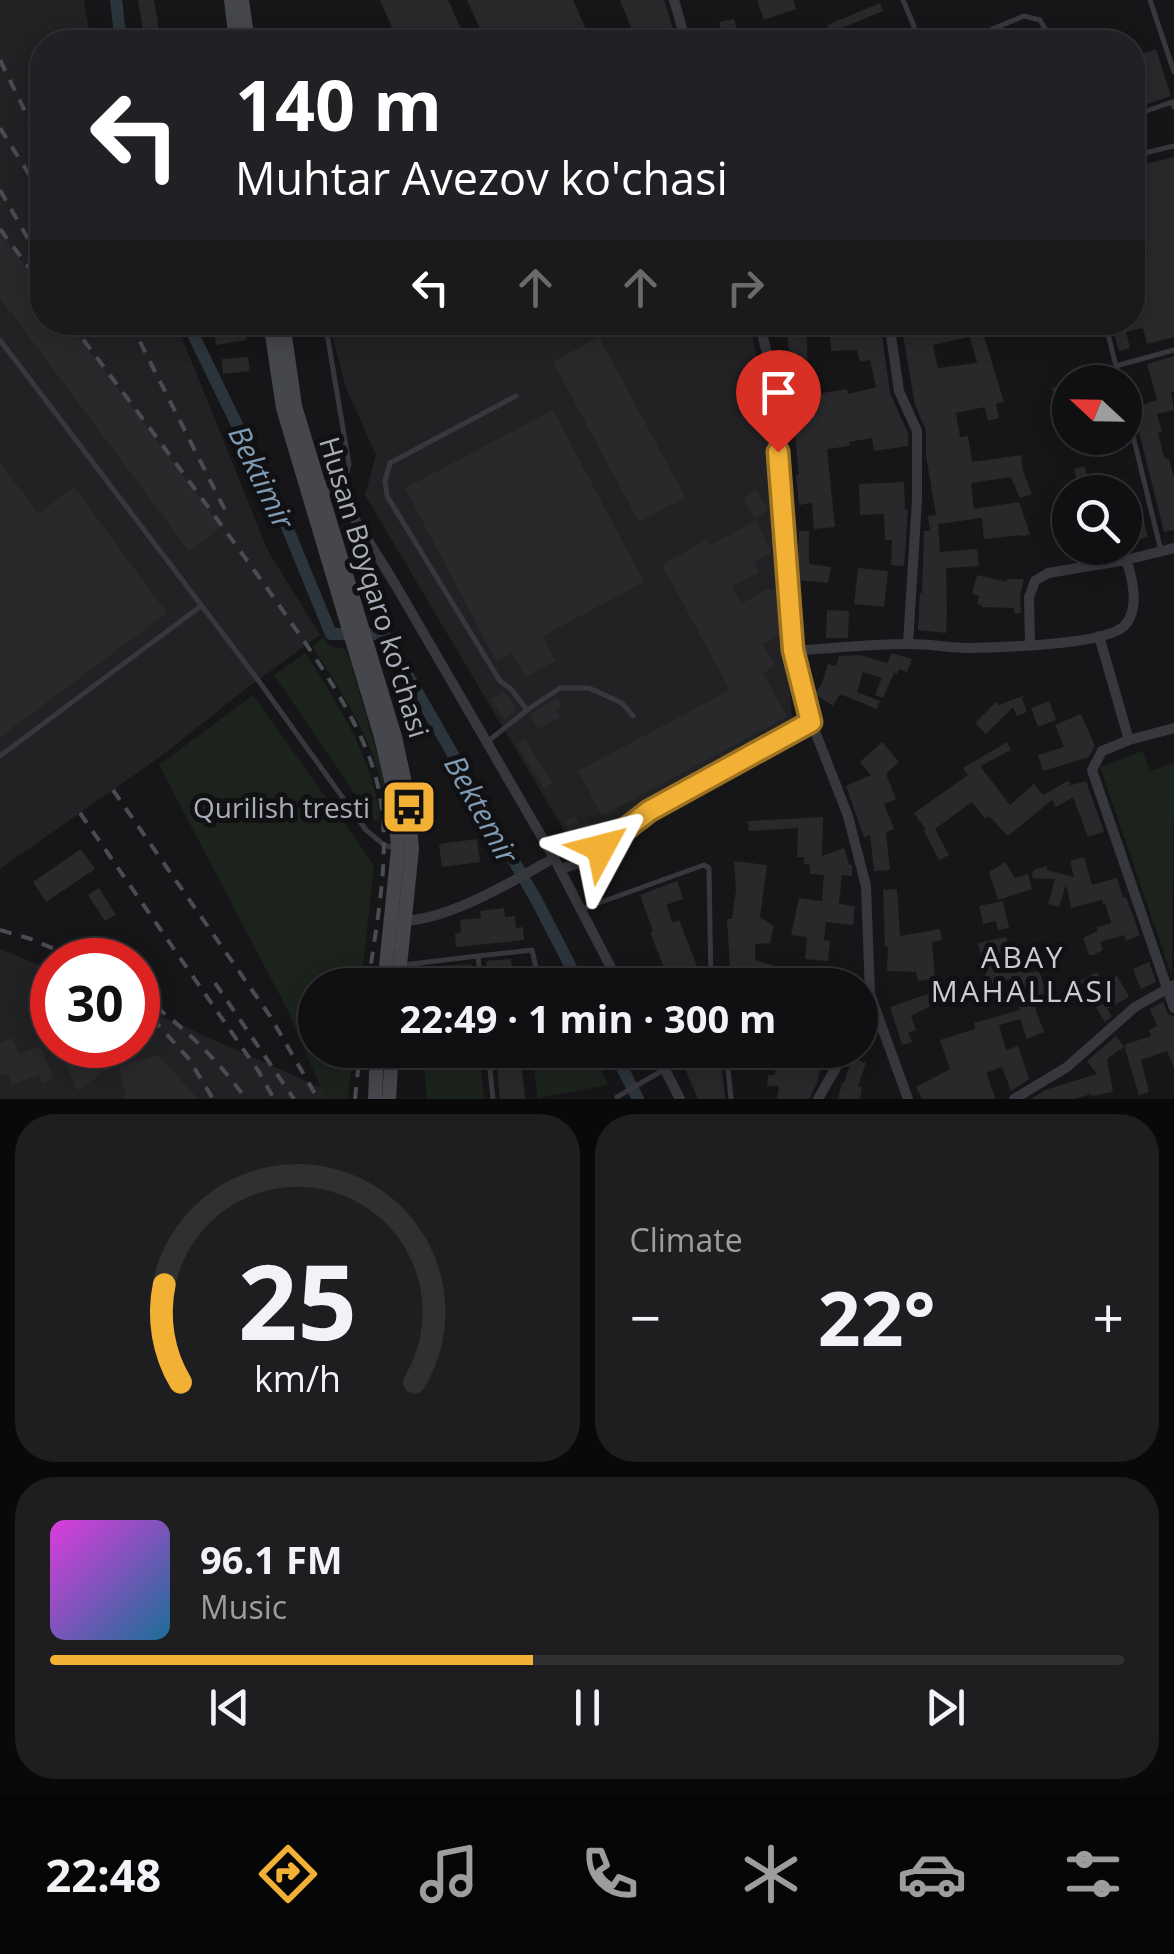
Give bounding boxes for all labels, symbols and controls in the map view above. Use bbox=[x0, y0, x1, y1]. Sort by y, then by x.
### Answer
text: 140 m bbox=[235, 56, 442, 152]
icon: left bbox=[70, 70, 200, 200]
text: Muhtar Avezov ko'chasi bbox=[235, 147, 728, 208]
icon: left bbox=[403, 260, 458, 315]
icon: ahead bbox=[508, 260, 563, 315]
icon: ahead bbox=[613, 260, 668, 315]
icon: right bbox=[718, 260, 773, 315]
pin bbox=[736, 350, 821, 453]
icon: arrive bbox=[751, 365, 806, 420]
north arrow bbox=[1052, 365, 1142, 455]
map controls bbox=[1052, 365, 1142, 565]
water label: Bektimir bbox=[219, 418, 305, 537]
street label: Husan Boyqaro ko'chasi bbox=[311, 432, 439, 742]
button: search bbox=[1052, 475, 1142, 565]
water label: Bektemir bbox=[435, 747, 529, 872]
bus stop icon: Qurilish tresti bbox=[379, 777, 439, 837]
place label: Qurilish tresti bbox=[193, 788, 370, 826]
position arrow bbox=[549, 796, 653, 900]
district label: ABAY MAHALLASI bbox=[931, 936, 1115, 1011]
speed limit sign: 30 bbox=[30, 938, 160, 1068]
text: 22:49 · 1 min · 300 m bbox=[400, 992, 776, 1044]
text: Climate bbox=[630, 1218, 743, 1261]
text: 25 bbox=[238, 1229, 357, 1370]
text: 22° bbox=[818, 1266, 936, 1368]
text: − bbox=[630, 1279, 661, 1354]
text: + bbox=[1093, 1279, 1124, 1354]
text: km/h bbox=[254, 1354, 341, 1402]
text: 96.1 FM bbox=[200, 1533, 343, 1585]
text: Music bbox=[200, 1585, 287, 1628]
icon: previous bbox=[202, 1680, 257, 1735]
icon: pause bbox=[560, 1680, 615, 1735]
icon: next bbox=[918, 1680, 973, 1735]
icon: directions bbox=[253, 1839, 323, 1909]
icon: music bbox=[414, 1839, 484, 1909]
icon: phone bbox=[575, 1839, 645, 1909]
icon: climate bbox=[736, 1839, 806, 1909]
icon: car bbox=[897, 1839, 967, 1909]
icon: filters bbox=[1058, 1839, 1128, 1909]
text: 22:48 bbox=[46, 1844, 161, 1905]

